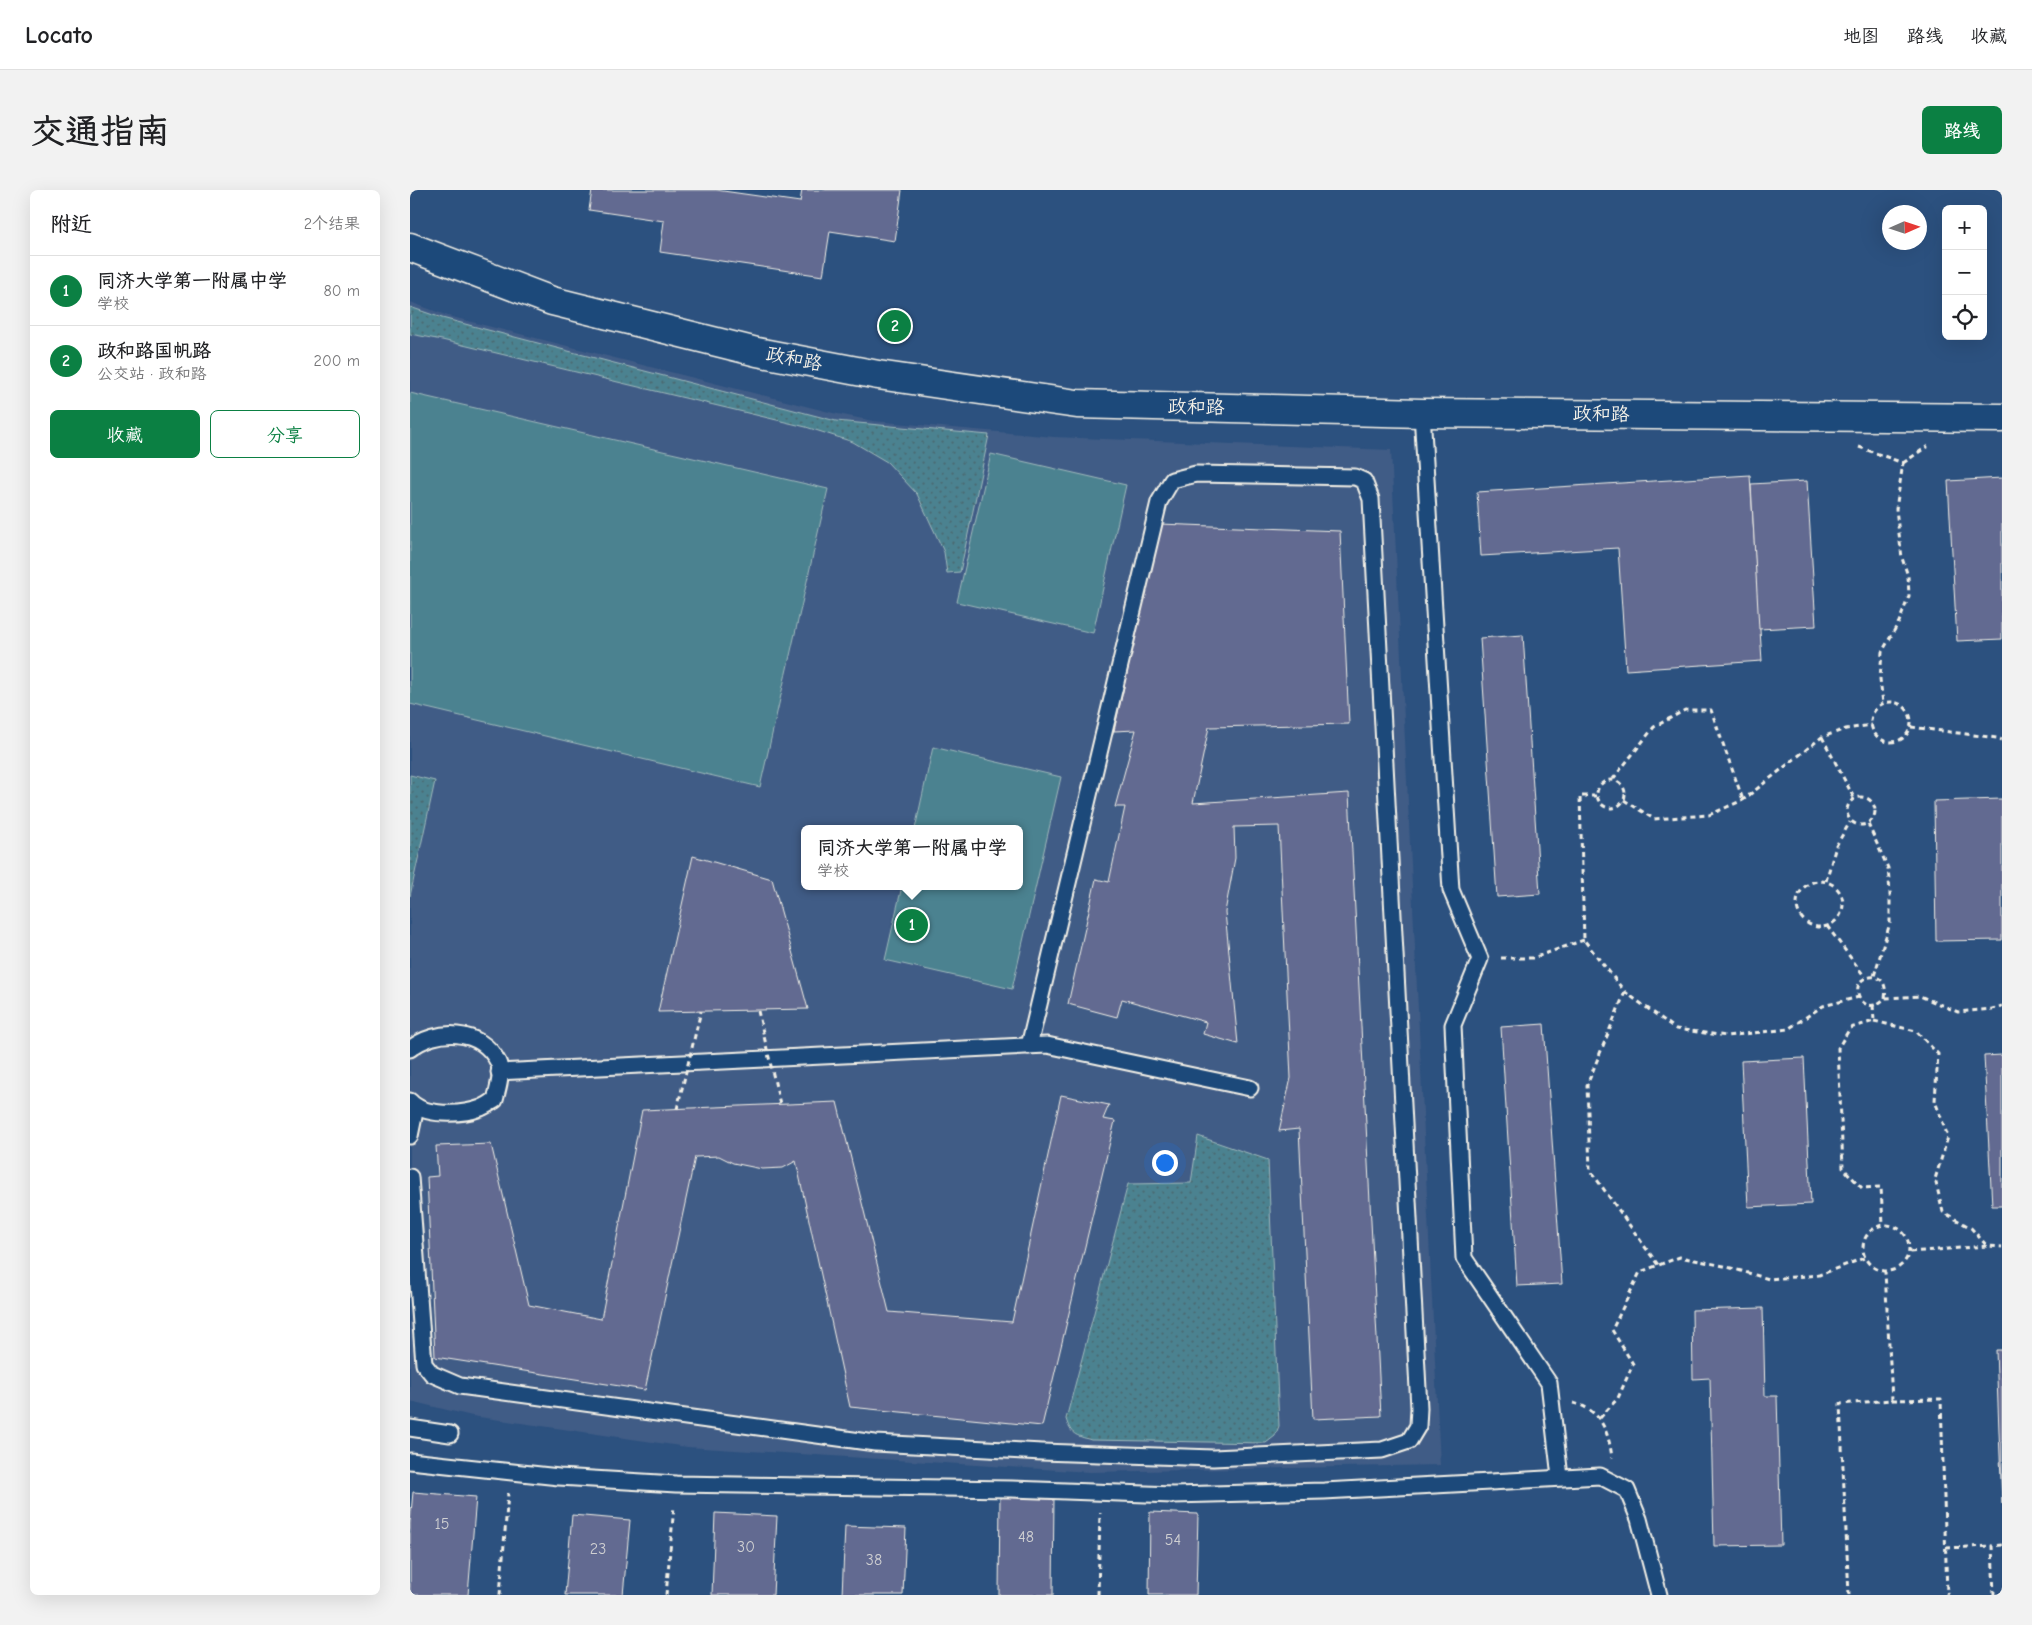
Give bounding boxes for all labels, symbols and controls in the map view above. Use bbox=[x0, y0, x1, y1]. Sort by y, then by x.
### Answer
text: Locato bbox=[25, 21, 93, 49]
text: 地图 bbox=[1843, 26, 1879, 47]
text: 路线 bbox=[1907, 26, 1943, 47]
text: 收藏 bbox=[1971, 26, 2007, 47]
button: 路线 bbox=[1922, 106, 2002, 154]
text: 交通指南 bbox=[30, 111, 170, 152]
north arrow bbox=[1882, 205, 1927, 250]
map controls bbox=[1942, 205, 1987, 340]
button: + bbox=[1942, 205, 1987, 250]
text: 附近 bbox=[50, 212, 92, 236]
text: 2个结果 bbox=[304, 215, 360, 233]
button: − bbox=[1942, 250, 1987, 295]
text: 同济大学第一附属中学 bbox=[97, 270, 287, 292]
text: 1 bbox=[63, 282, 69, 300]
text: 80 m bbox=[323, 282, 360, 300]
text: 学校 bbox=[97, 295, 129, 313]
button: locate bbox=[1942, 295, 1987, 340]
pin: 2 bbox=[879, 307, 911, 345]
text: 政和路国帆路 bbox=[97, 340, 211, 362]
street label: 政和路 bbox=[764, 343, 824, 375]
text: 2 bbox=[62, 352, 70, 370]
text: 200 m bbox=[314, 352, 360, 370]
text: 公交站 · 政和路 bbox=[97, 365, 207, 383]
street label: 政和路 bbox=[1167, 396, 1225, 418]
street label: 政和路 bbox=[1572, 403, 1630, 425]
button: 收藏 bbox=[50, 410, 200, 458]
button: 分享 bbox=[210, 410, 360, 458]
popup bbox=[801, 825, 1023, 890]
text: 同济大学第一附属中学 bbox=[817, 837, 1007, 859]
text: 学校 bbox=[817, 862, 849, 880]
pin: 1 bbox=[896, 906, 928, 944]
your location bbox=[1152, 1150, 1178, 1176]
house number: 15 bbox=[434, 1515, 450, 1533]
house number: 48 bbox=[1018, 1528, 1034, 1546]
house number: 54 bbox=[1165, 1531, 1181, 1549]
house number: 30 bbox=[737, 1538, 755, 1556]
house number: 23 bbox=[590, 1540, 606, 1558]
house number: 38 bbox=[866, 1551, 882, 1569]

